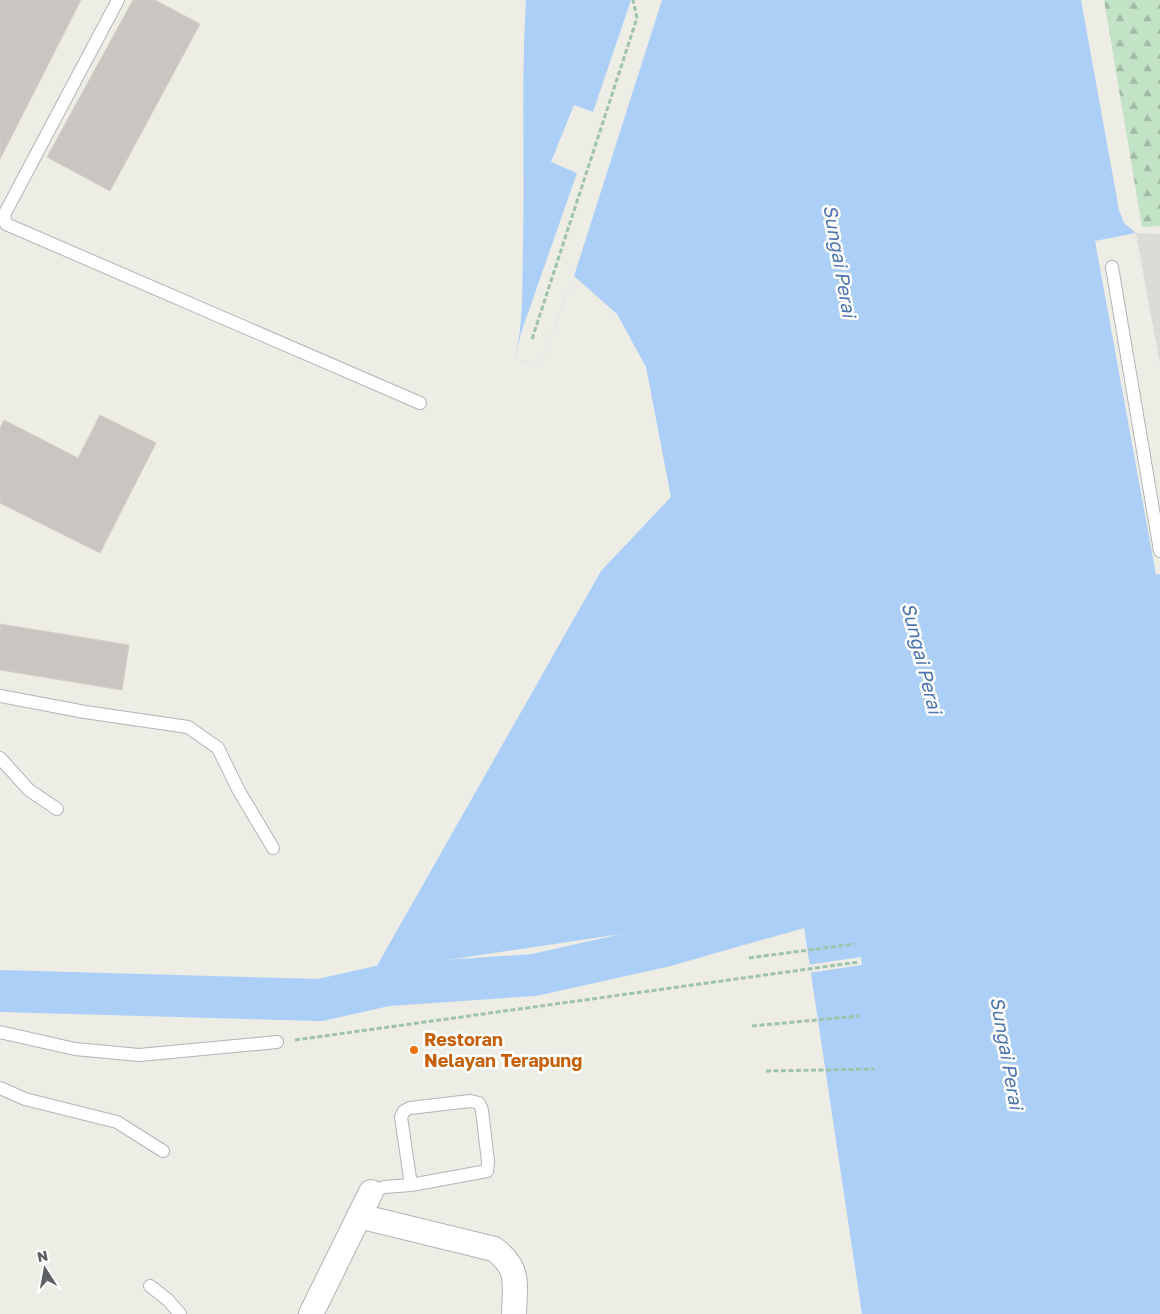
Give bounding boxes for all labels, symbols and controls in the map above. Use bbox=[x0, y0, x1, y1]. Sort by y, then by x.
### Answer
water label: Sungai Perai bbox=[819, 203, 862, 321]
water label: Sungai Perai bbox=[898, 600, 948, 718]
water label: Sungai Perai bbox=[986, 995, 1029, 1113]
place label: Restoran Nelayan Terapung bbox=[424, 1028, 582, 1071]
marker: Restoran Nelayan Terapung bbox=[408, 1044, 420, 1056]
north arrow bbox=[20, 1244, 70, 1294]
text: N bbox=[36, 1246, 49, 1265]

